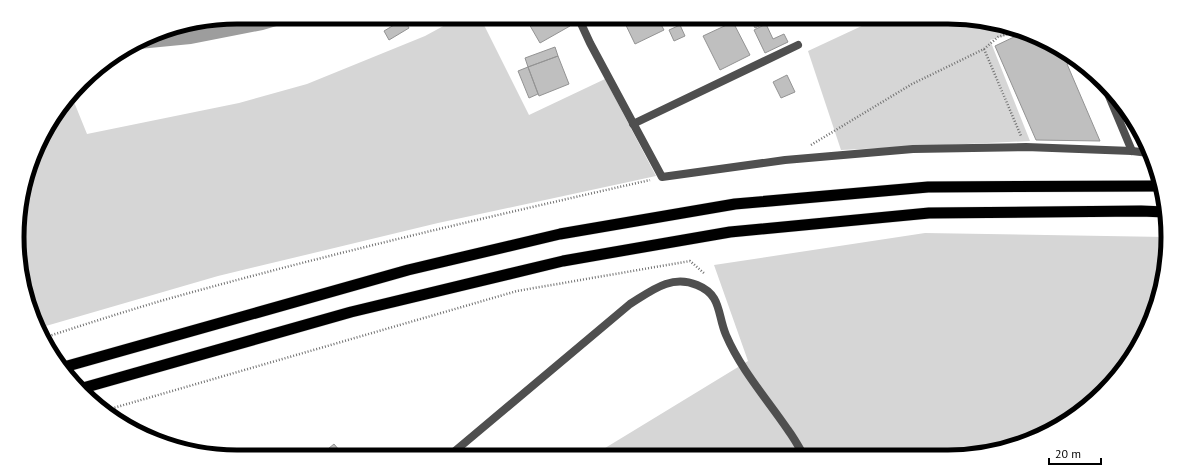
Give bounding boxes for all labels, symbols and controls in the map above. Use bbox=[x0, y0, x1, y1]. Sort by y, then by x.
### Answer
scale bar bbox=[1049, 440, 1101, 466]
text: 20 m bbox=[1055, 446, 1081, 461]

